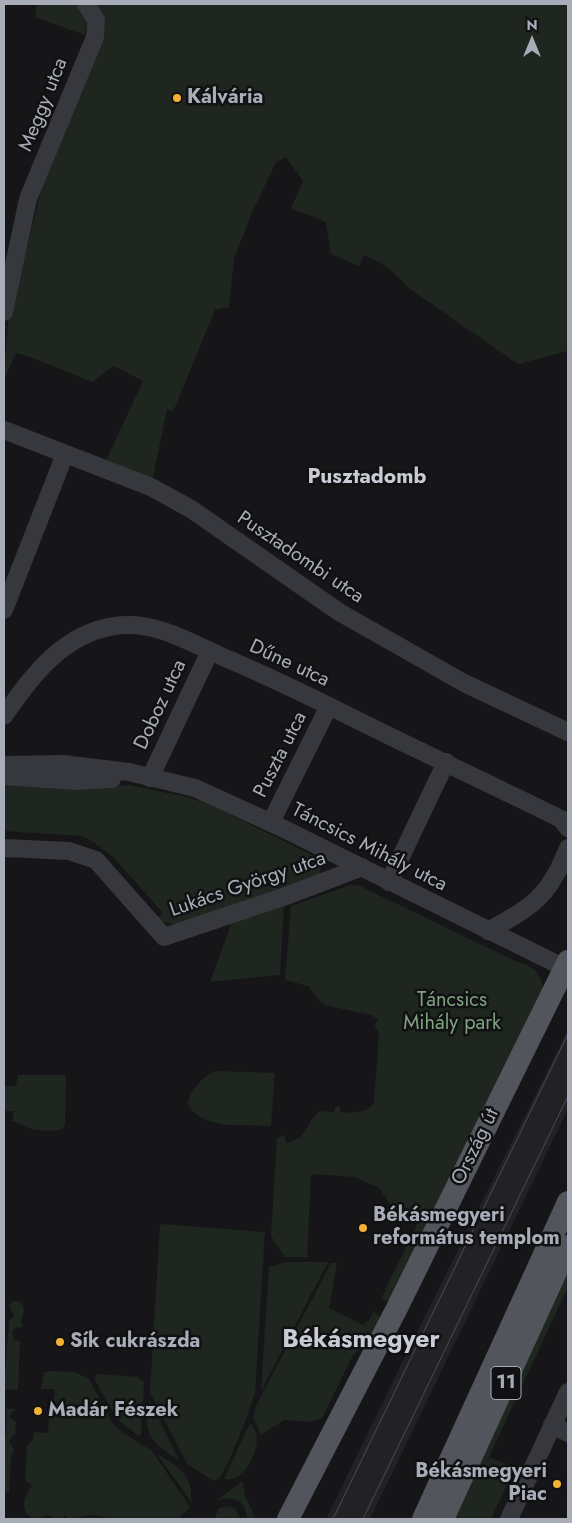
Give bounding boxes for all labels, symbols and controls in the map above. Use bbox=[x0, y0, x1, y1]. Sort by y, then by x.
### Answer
north arrow bbox=[507, 15, 557, 65]
text: N bbox=[526, 15, 538, 35]
street label: Meggy utca bbox=[14, 55, 74, 155]
place label: Kálvária bbox=[187, 86, 263, 110]
marker: Kálvária bbox=[171, 92, 183, 104]
district label: Pusztadomb bbox=[308, 465, 426, 491]
street label: Pusztadombi utca bbox=[232, 507, 368, 609]
street label: Dűne utca bbox=[245, 635, 333, 693]
street label: Doboz utca bbox=[130, 656, 192, 754]
street label: Puszta utca bbox=[249, 708, 313, 802]
street label: Táncsics Mihály utca bbox=[287, 798, 451, 898]
street label: Lukács György utca bbox=[167, 847, 329, 923]
park label: Táncsics Mihály park bbox=[403, 989, 501, 1036]
street label: Ország út bbox=[447, 1105, 505, 1189]
place label: Békásmegyeri református templom bbox=[373, 1204, 560, 1251]
marker: Békásmegyeri református templom bbox=[357, 1222, 369, 1234]
district label: Békásmegyer bbox=[282, 1326, 440, 1356]
place label: Sík cukrászda bbox=[70, 1330, 200, 1354]
marker: Sík cukrászda bbox=[54, 1336, 66, 1348]
road number: 11 bbox=[491, 1366, 521, 1400]
place label: Madár Fészek bbox=[48, 1399, 178, 1423]
marker: Madár Fészek bbox=[32, 1405, 44, 1417]
place label: Békásmegyeri Piac bbox=[415, 1460, 547, 1507]
marker: Békásmegyeri Piac bbox=[551, 1478, 563, 1490]

